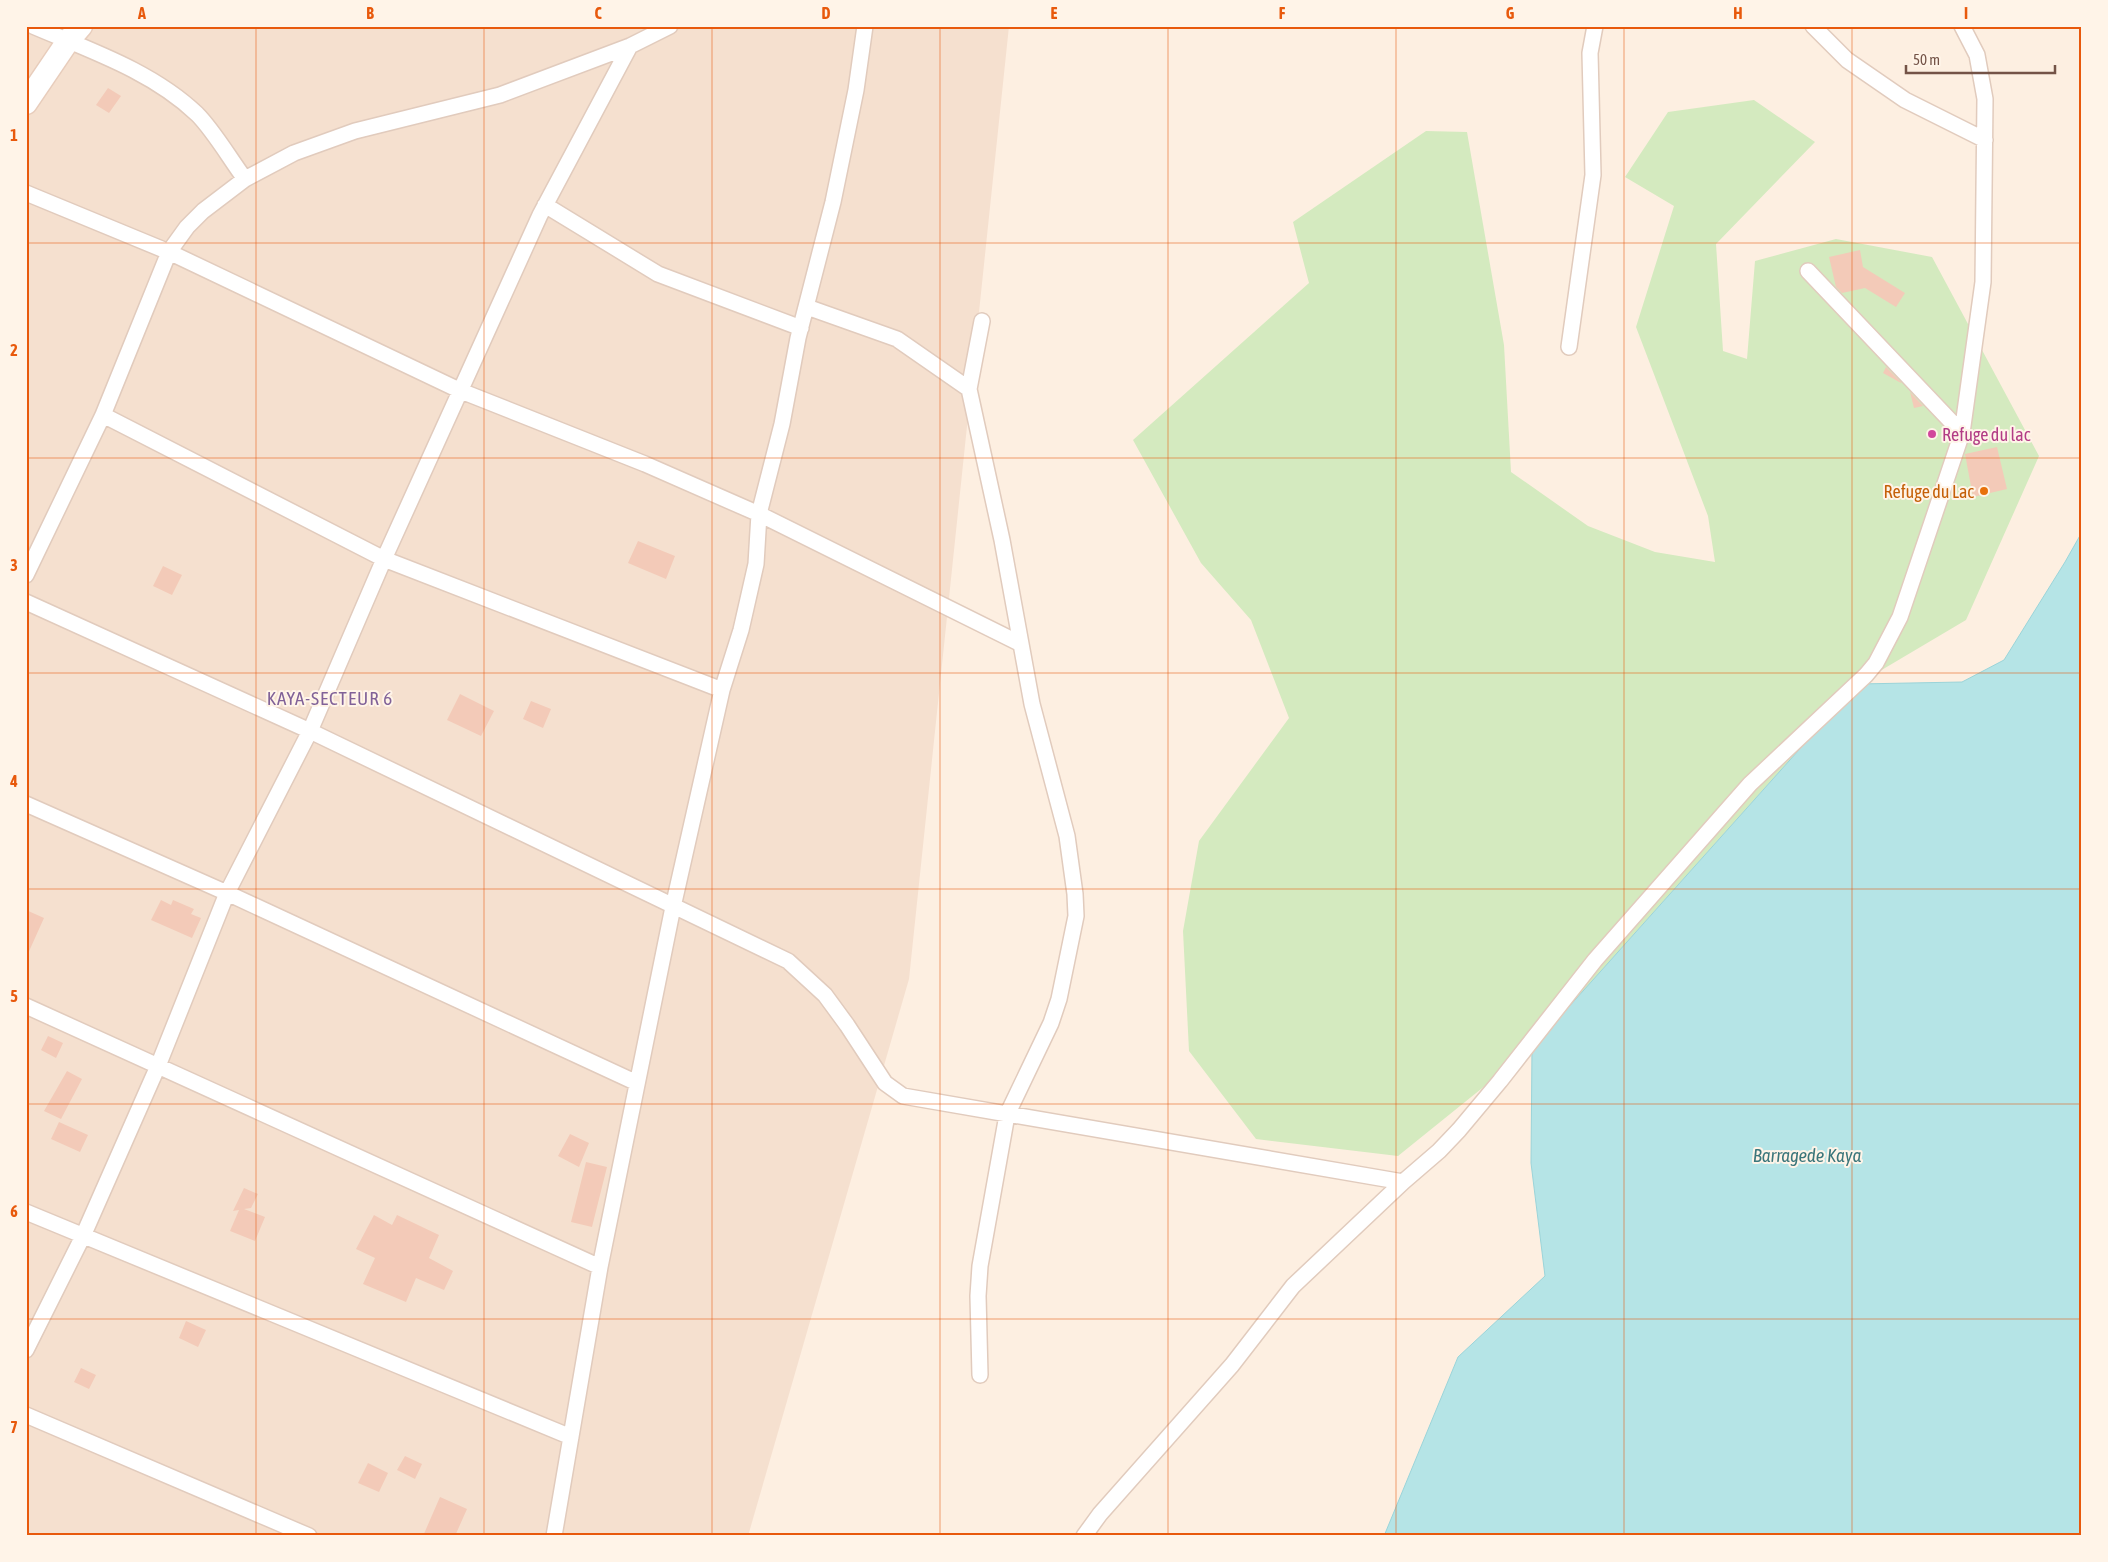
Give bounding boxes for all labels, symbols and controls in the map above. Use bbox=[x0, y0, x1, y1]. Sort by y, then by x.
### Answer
text: A bbox=[137, 4, 146, 22]
text: B bbox=[366, 4, 374, 22]
text: C bbox=[594, 4, 602, 22]
text: D bbox=[822, 4, 831, 22]
text: E bbox=[1051, 4, 1058, 22]
text: F bbox=[1279, 4, 1286, 22]
text: G bbox=[1506, 4, 1515, 22]
text: H bbox=[1733, 4, 1743, 22]
text: I bbox=[1964, 4, 1968, 22]
scale bar bbox=[1906, 42, 2054, 74]
text: 50 m bbox=[1913, 51, 1940, 68]
text: 1 bbox=[10, 126, 18, 144]
text: 2 bbox=[10, 341, 18, 359]
place label: Refuge du lac bbox=[1942, 424, 2031, 445]
marker: Refuge du lac bbox=[1926, 428, 1938, 440]
place label: Refuge du Lac bbox=[1883, 481, 1974, 502]
marker: Refuge du Lac bbox=[1978, 485, 1990, 497]
text: 3 bbox=[10, 556, 18, 574]
district label: KAYA-SECTEUR 6 bbox=[267, 687, 393, 709]
text: 4 bbox=[9, 772, 18, 790]
text: 5 bbox=[10, 987, 18, 1005]
water label: Barragede Kaya bbox=[1753, 1144, 1861, 1166]
text: 6 bbox=[10, 1202, 18, 1220]
text: 7 bbox=[10, 1418, 18, 1436]

